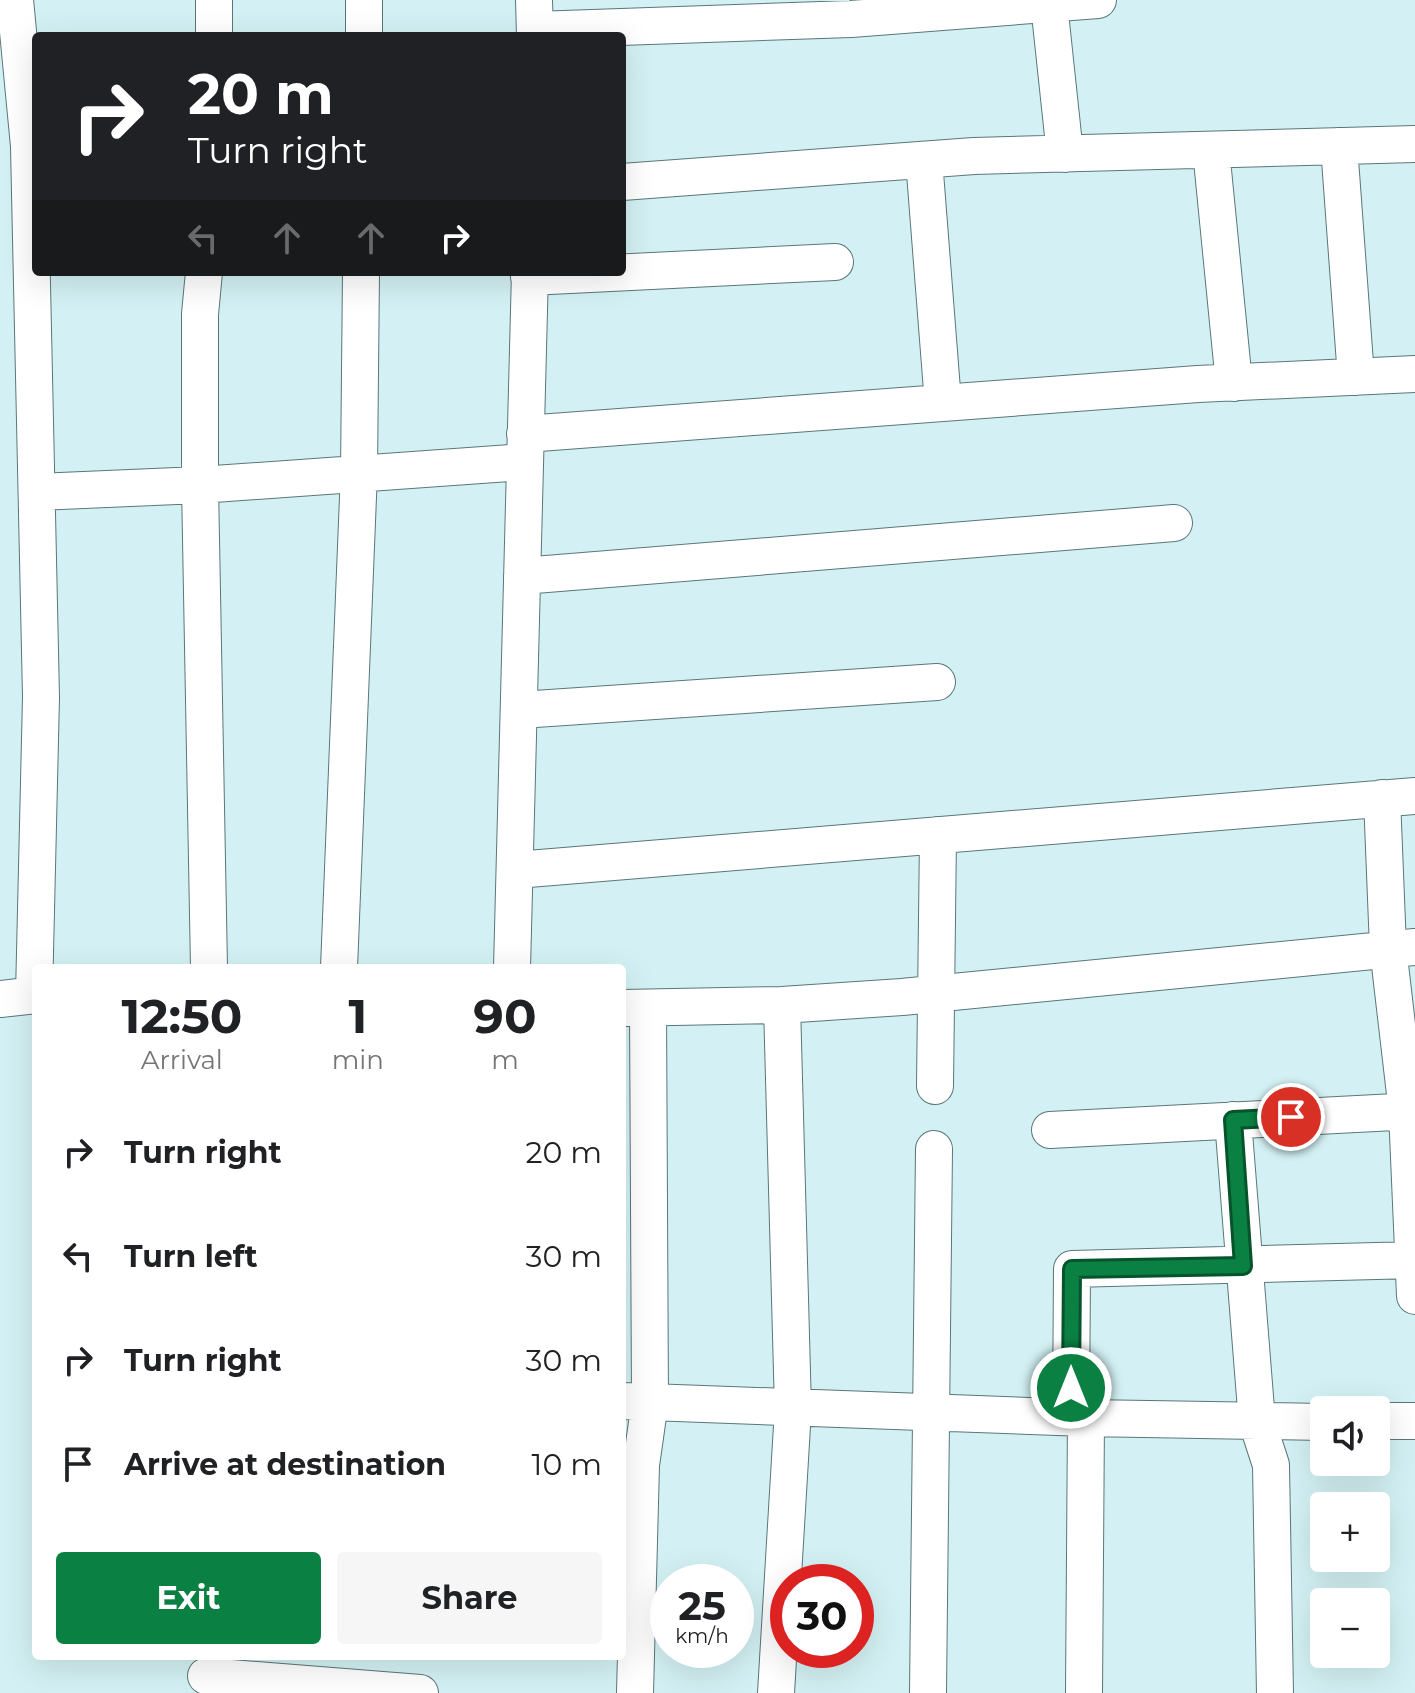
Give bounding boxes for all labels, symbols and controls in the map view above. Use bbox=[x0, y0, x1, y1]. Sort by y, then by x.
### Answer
text: 20 m bbox=[188, 60, 334, 128]
icon: right bbox=[56, 64, 160, 168]
text: Turn right bbox=[188, 128, 368, 172]
icon: left bbox=[181, 216, 225, 260]
icon: ahead bbox=[265, 216, 309, 260]
icon: ahead bbox=[349, 216, 393, 260]
icon: right bbox=[433, 216, 477, 260]
text: 12:50 bbox=[121, 987, 242, 1045]
text: 1 bbox=[348, 987, 367, 1045]
text: 90 bbox=[473, 987, 537, 1045]
text: Arrival bbox=[141, 1044, 223, 1076]
text: min bbox=[332, 1044, 384, 1076]
text: m bbox=[491, 1044, 519, 1076]
pin bbox=[1257, 1083, 1325, 1151]
icon: arrive bbox=[1269, 1095, 1313, 1139]
icon: right bbox=[56, 1130, 100, 1174]
text: Turn right bbox=[124, 1134, 281, 1171]
text: 20 m bbox=[525, 1134, 602, 1171]
icon: left bbox=[56, 1234, 100, 1278]
text: Turn left bbox=[124, 1238, 257, 1275]
text: 30 m bbox=[526, 1238, 602, 1275]
icon: right bbox=[56, 1338, 100, 1382]
text: Turn right bbox=[124, 1342, 281, 1379]
text: 30 m bbox=[526, 1342, 602, 1379]
position arrow bbox=[1029, 1346, 1113, 1430]
map controls bbox=[1310, 1396, 1390, 1668]
button: sound bbox=[1310, 1396, 1390, 1476]
icon: arrive bbox=[56, 1442, 100, 1486]
text: Arrive at destination bbox=[124, 1446, 446, 1483]
text: 10 m bbox=[532, 1446, 602, 1483]
button: + bbox=[1310, 1492, 1390, 1572]
button: Exit bbox=[56, 1552, 321, 1644]
button: Share bbox=[337, 1552, 602, 1644]
speed limit sign: 30 bbox=[770, 1564, 874, 1668]
text: 25 bbox=[678, 1581, 726, 1630]
button: − bbox=[1310, 1588, 1390, 1668]
text: km/h bbox=[675, 1624, 729, 1648]

